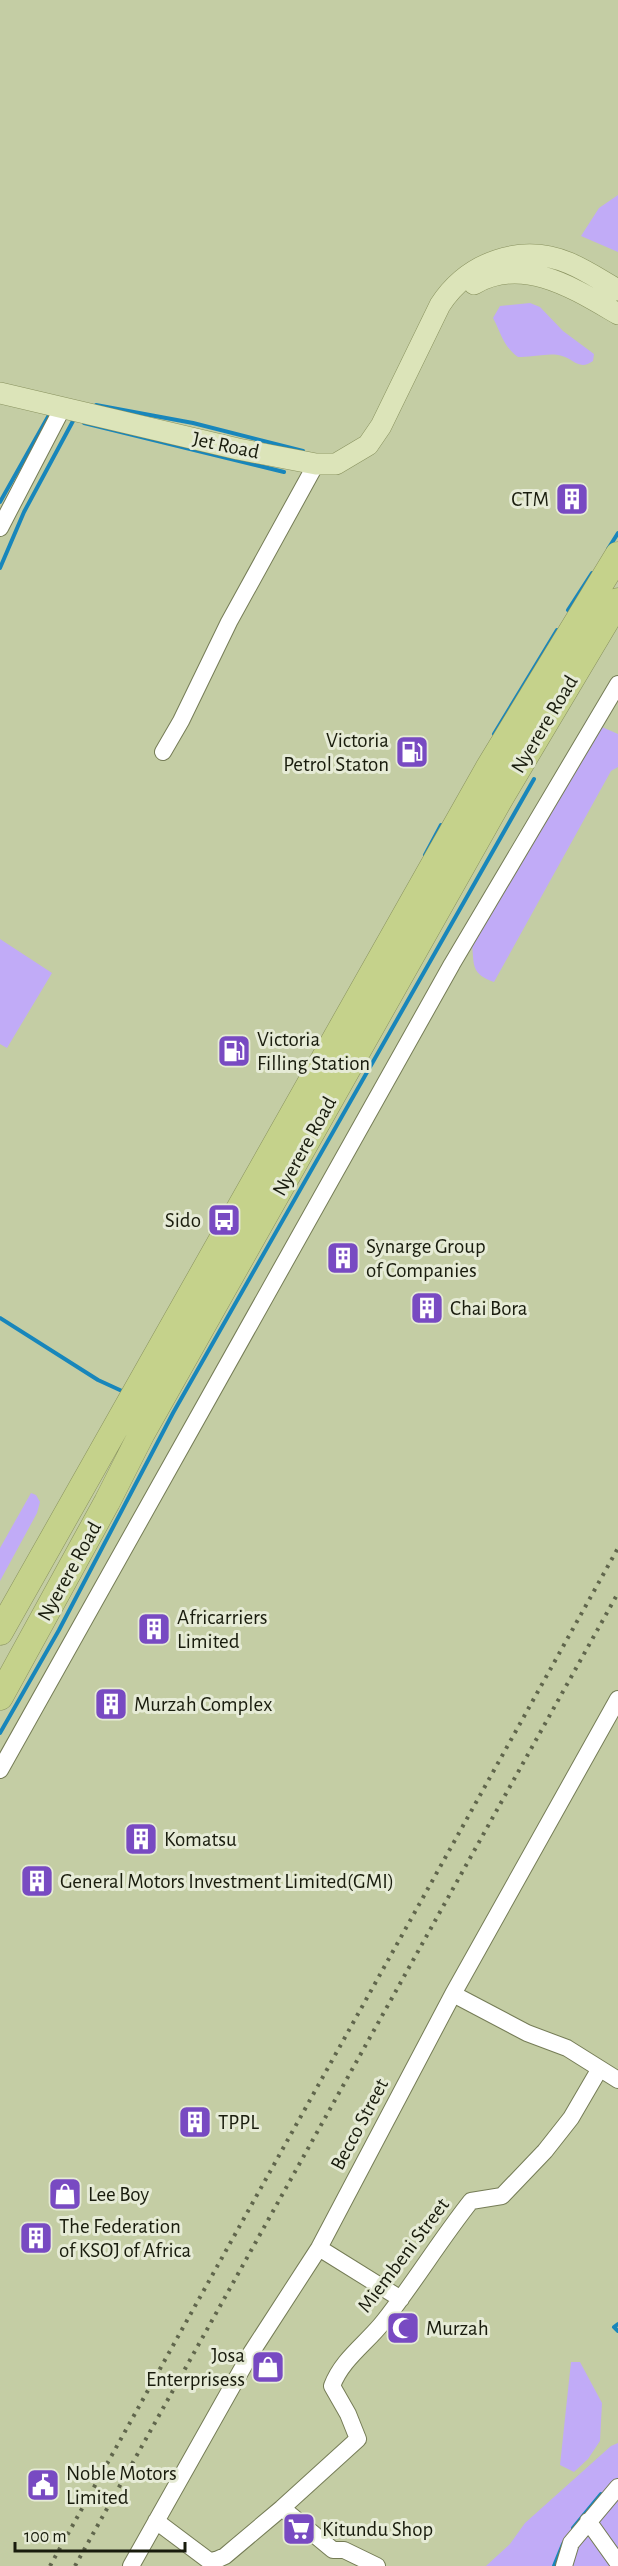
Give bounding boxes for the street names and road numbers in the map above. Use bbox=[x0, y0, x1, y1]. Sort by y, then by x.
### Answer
street label: Jet Road bbox=[191, 428, 261, 463]
street label: Nyerere Road bbox=[507, 672, 582, 777]
street label: Nyerere Road bbox=[269, 1093, 340, 1200]
street label: Nyerere Road bbox=[34, 1518, 105, 1625]
street label: Becco Street bbox=[327, 2075, 392, 2173]
street label: Miembeni Street bbox=[354, 2194, 453, 2317]

